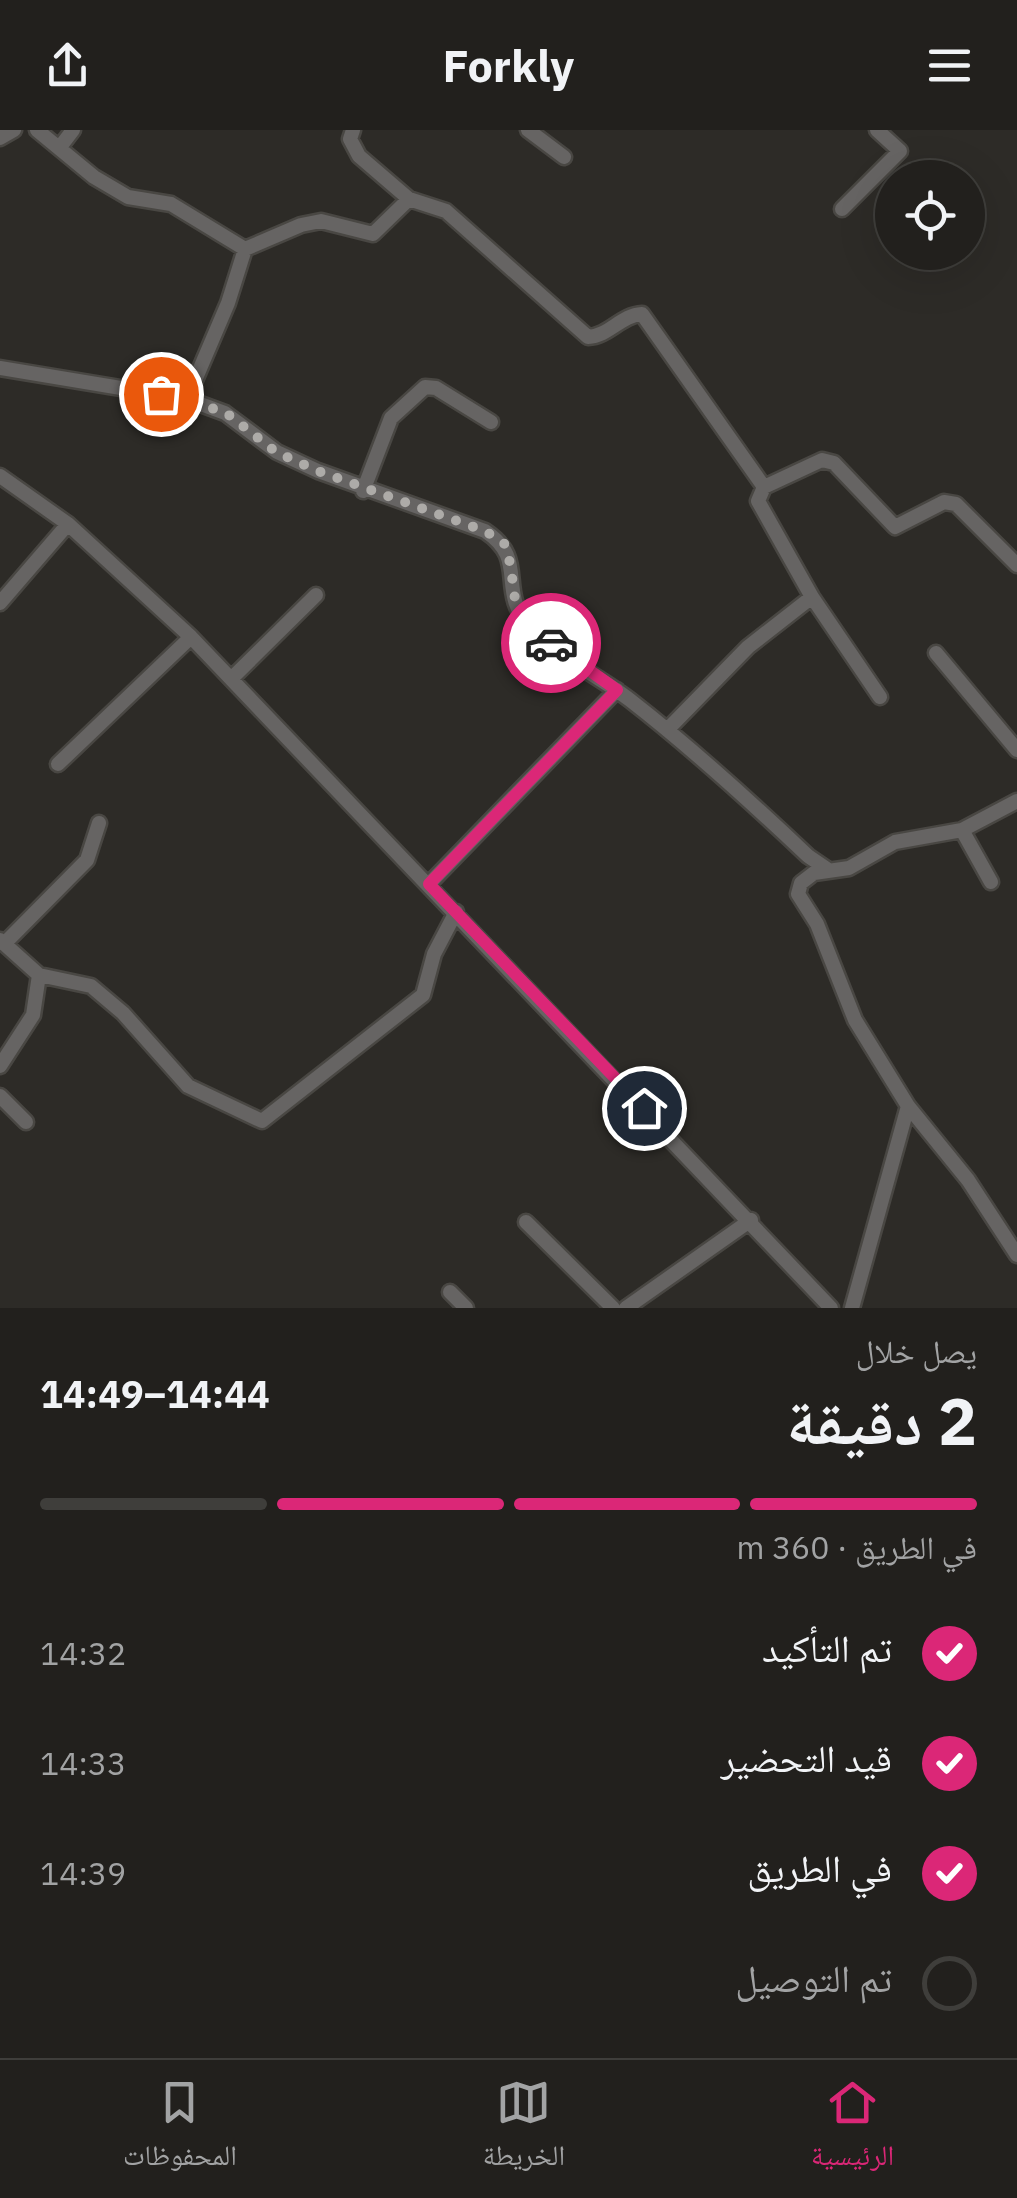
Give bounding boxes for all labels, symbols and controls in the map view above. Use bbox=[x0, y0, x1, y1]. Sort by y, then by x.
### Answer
text: Forkly bbox=[443, 36, 574, 94]
icon: share bbox=[40, 38, 95, 93]
icon: menu bbox=[922, 38, 977, 93]
map controls bbox=[875, 160, 985, 270]
button: locate bbox=[875, 160, 985, 270]
pin bbox=[119, 352, 204, 437]
icon: bag bbox=[134, 367, 189, 422]
courier bbox=[501, 593, 601, 693]
icon: car bbox=[524, 616, 579, 671]
pin bbox=[602, 1066, 687, 1151]
icon: home bbox=[617, 1081, 672, 1136]
text: يصل خلال bbox=[856, 1330, 977, 1372]
text: 14:44–14:49 bbox=[40, 1369, 270, 1418]
text: 2 دقيقة bbox=[786, 1378, 977, 1463]
text: في الطريق · 360 m bbox=[736, 1526, 977, 1568]
text: تم التأكيد bbox=[762, 1623, 892, 1672]
icon: check bbox=[922, 1626, 977, 1681]
text: 14:32 bbox=[40, 1632, 126, 1674]
text: قيد التحضير bbox=[721, 1733, 892, 1782]
icon: check bbox=[922, 1736, 977, 1791]
text: 14:33 bbox=[40, 1742, 126, 1784]
text: في الطريق bbox=[747, 1843, 892, 1892]
icon: check bbox=[922, 1846, 977, 1901]
text: 14:39 bbox=[40, 1852, 126, 1894]
text: تم التوصيل bbox=[735, 1953, 892, 2002]
tab: المحفوظات bbox=[123, 2075, 237, 2183]
tab: الخريطة bbox=[483, 2075, 565, 2183]
tab: الرئيسية bbox=[811, 2075, 894, 2183]

